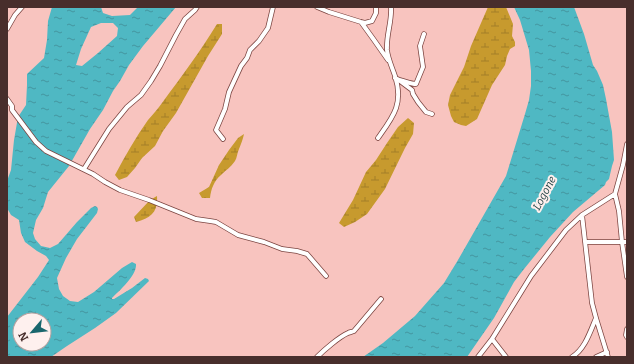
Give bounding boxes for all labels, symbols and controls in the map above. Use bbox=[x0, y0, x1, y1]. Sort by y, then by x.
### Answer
water label: Logone bbox=[530, 174, 559, 212]
north arrow bbox=[12, 312, 52, 352]
text: N bbox=[16, 329, 31, 343]

